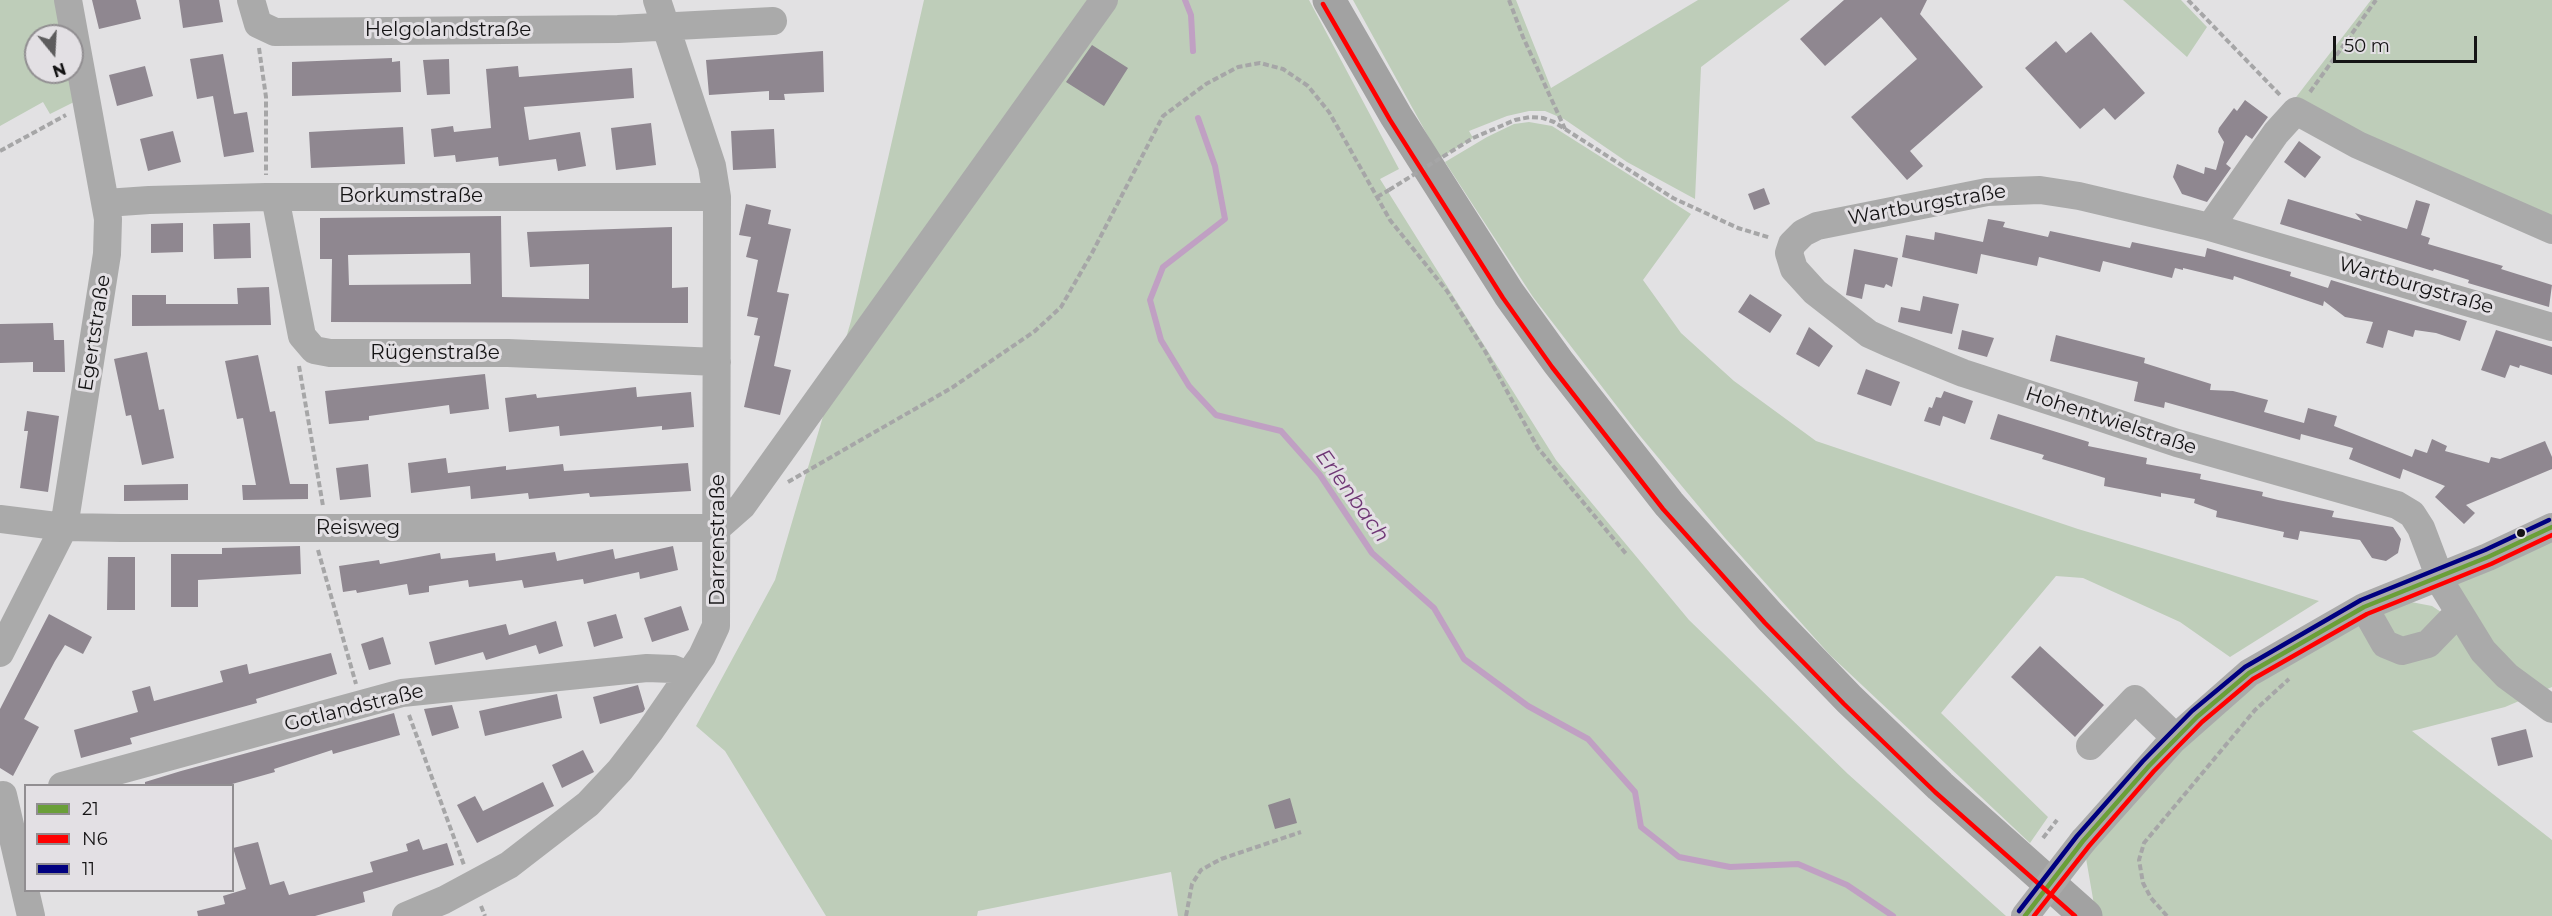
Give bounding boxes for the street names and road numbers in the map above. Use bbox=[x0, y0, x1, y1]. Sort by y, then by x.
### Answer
street label: Helgolandstraße bbox=[365, 18, 531, 42]
street label: Wartburgstraße bbox=[1846, 179, 2008, 231]
street label: Borkumstraße bbox=[339, 184, 483, 208]
street label: Wartburgstraße bbox=[2336, 252, 2496, 320]
street label: Egertstraße bbox=[74, 273, 116, 393]
street label: Rügenstraße bbox=[370, 341, 500, 365]
street label: Hohentwielstraße bbox=[2022, 382, 2200, 460]
street label: Darrenstraße bbox=[706, 474, 730, 606]
street label: Reisweg bbox=[316, 516, 400, 540]
street label: Gotlandstraße bbox=[282, 679, 426, 737]

